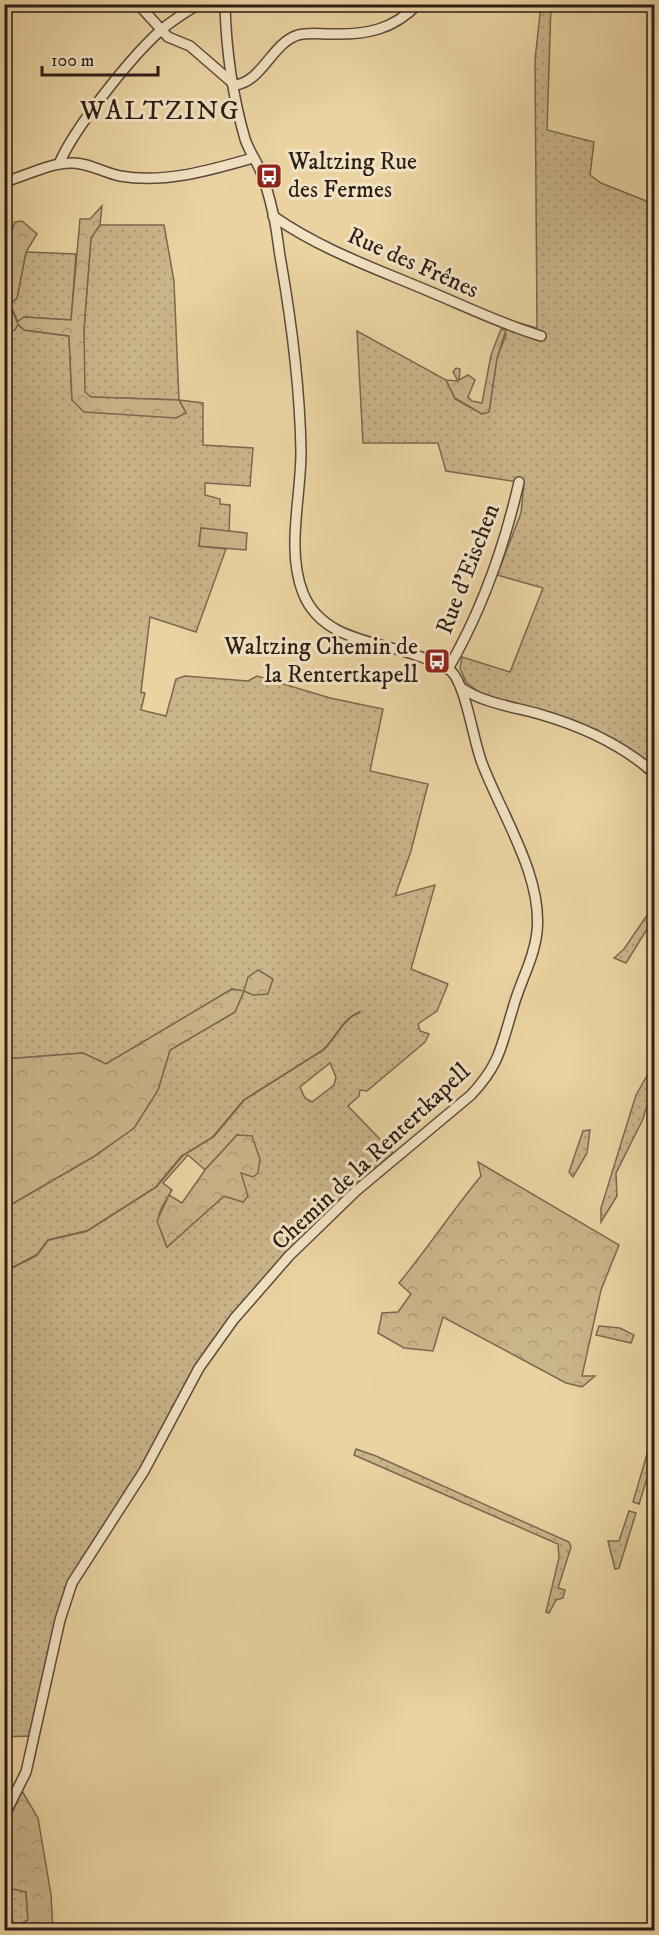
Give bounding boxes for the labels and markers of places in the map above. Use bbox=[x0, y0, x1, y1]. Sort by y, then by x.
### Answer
place label: Waltzing Rue des Fermes bbox=[287, 147, 417, 205]
bus stop icon: Waltzing Rue des Fermes bbox=[254, 161, 284, 191]
place label: Waltzing Chemin de la Rentertkapell bbox=[223, 632, 419, 690]
bus stop icon: Waltzing Chemin de la Rentertkapell bbox=[422, 646, 452, 676]

